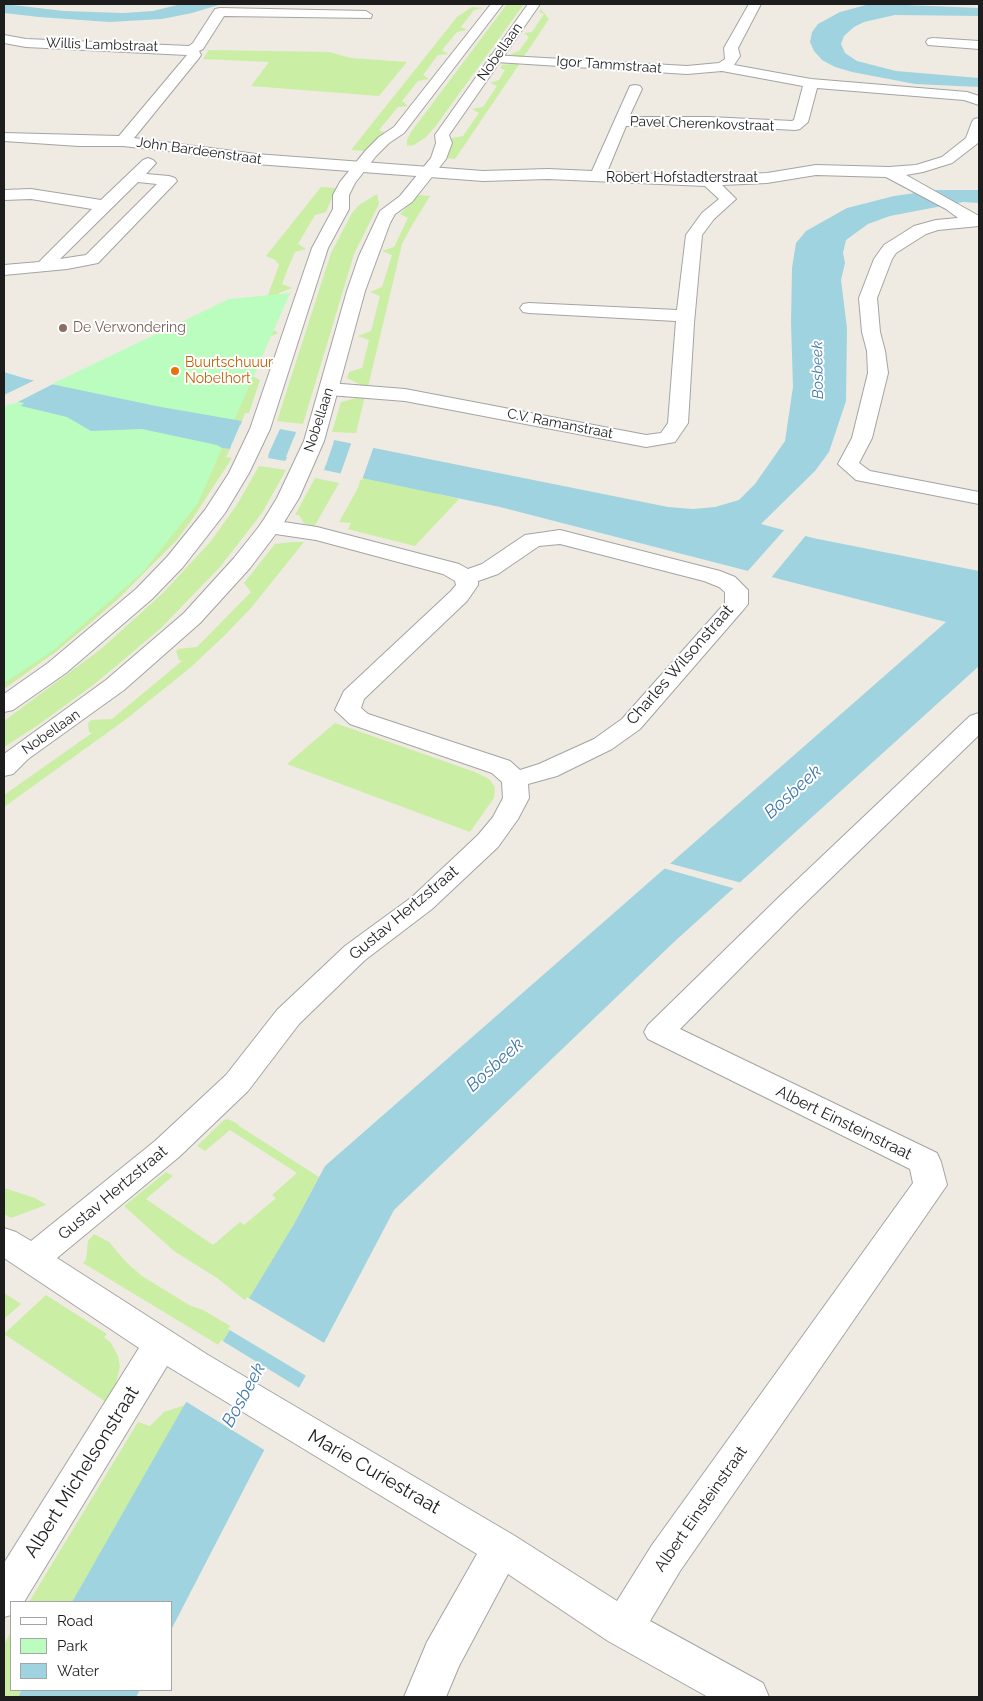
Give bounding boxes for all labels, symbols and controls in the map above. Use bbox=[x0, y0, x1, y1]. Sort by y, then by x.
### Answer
street label: Nobellaan bbox=[474, 20, 526, 84]
street label: Willis Lambstraat bbox=[46, 35, 158, 55]
street label: Igor Tammstraat bbox=[556, 53, 662, 77]
street label: Pavel Cherenkovstraat bbox=[629, 113, 775, 135]
street label: John Bardeenstraat bbox=[135, 134, 263, 168]
street label: Robert Hofstadterstraat bbox=[606, 170, 758, 186]
place label: De Verwondering bbox=[73, 320, 186, 336]
marker: De Verwondering bbox=[57, 322, 69, 334]
water label: Bosbeek bbox=[808, 341, 828, 399]
place label: Buurtschuuur Nobelhort bbox=[185, 355, 273, 388]
marker: Buurtschuuur Nobelhort bbox=[169, 365, 181, 377]
street label: Nobellaan bbox=[301, 386, 337, 454]
street label: C.V. Ramanstraat bbox=[506, 405, 614, 443]
street label: Charles Wilsonstraat bbox=[623, 601, 737, 729]
street label: Nobellaan bbox=[19, 706, 83, 758]
water label: Bosbeek bbox=[760, 761, 826, 823]
street label: Gustav Hertzstraat bbox=[346, 862, 462, 964]
water label: Bosbeek bbox=[462, 1034, 528, 1096]
street label: Albert Einsteinstraat bbox=[773, 1082, 915, 1164]
street label: Gustav Hertzstraat bbox=[55, 1142, 171, 1244]
water label: Bosbeek bbox=[218, 1359, 270, 1431]
street label: Albert Michelsonstraat bbox=[20, 1382, 144, 1562]
street label: Marie Curiestraat bbox=[304, 1425, 444, 1519]
street label: Albert Einsteinstraat bbox=[651, 1443, 751, 1575]
legend bbox=[10, 1601, 172, 1691]
text: Road bbox=[57, 1612, 93, 1630]
text: Park bbox=[57, 1637, 88, 1655]
text: Water bbox=[57, 1662, 99, 1680]

